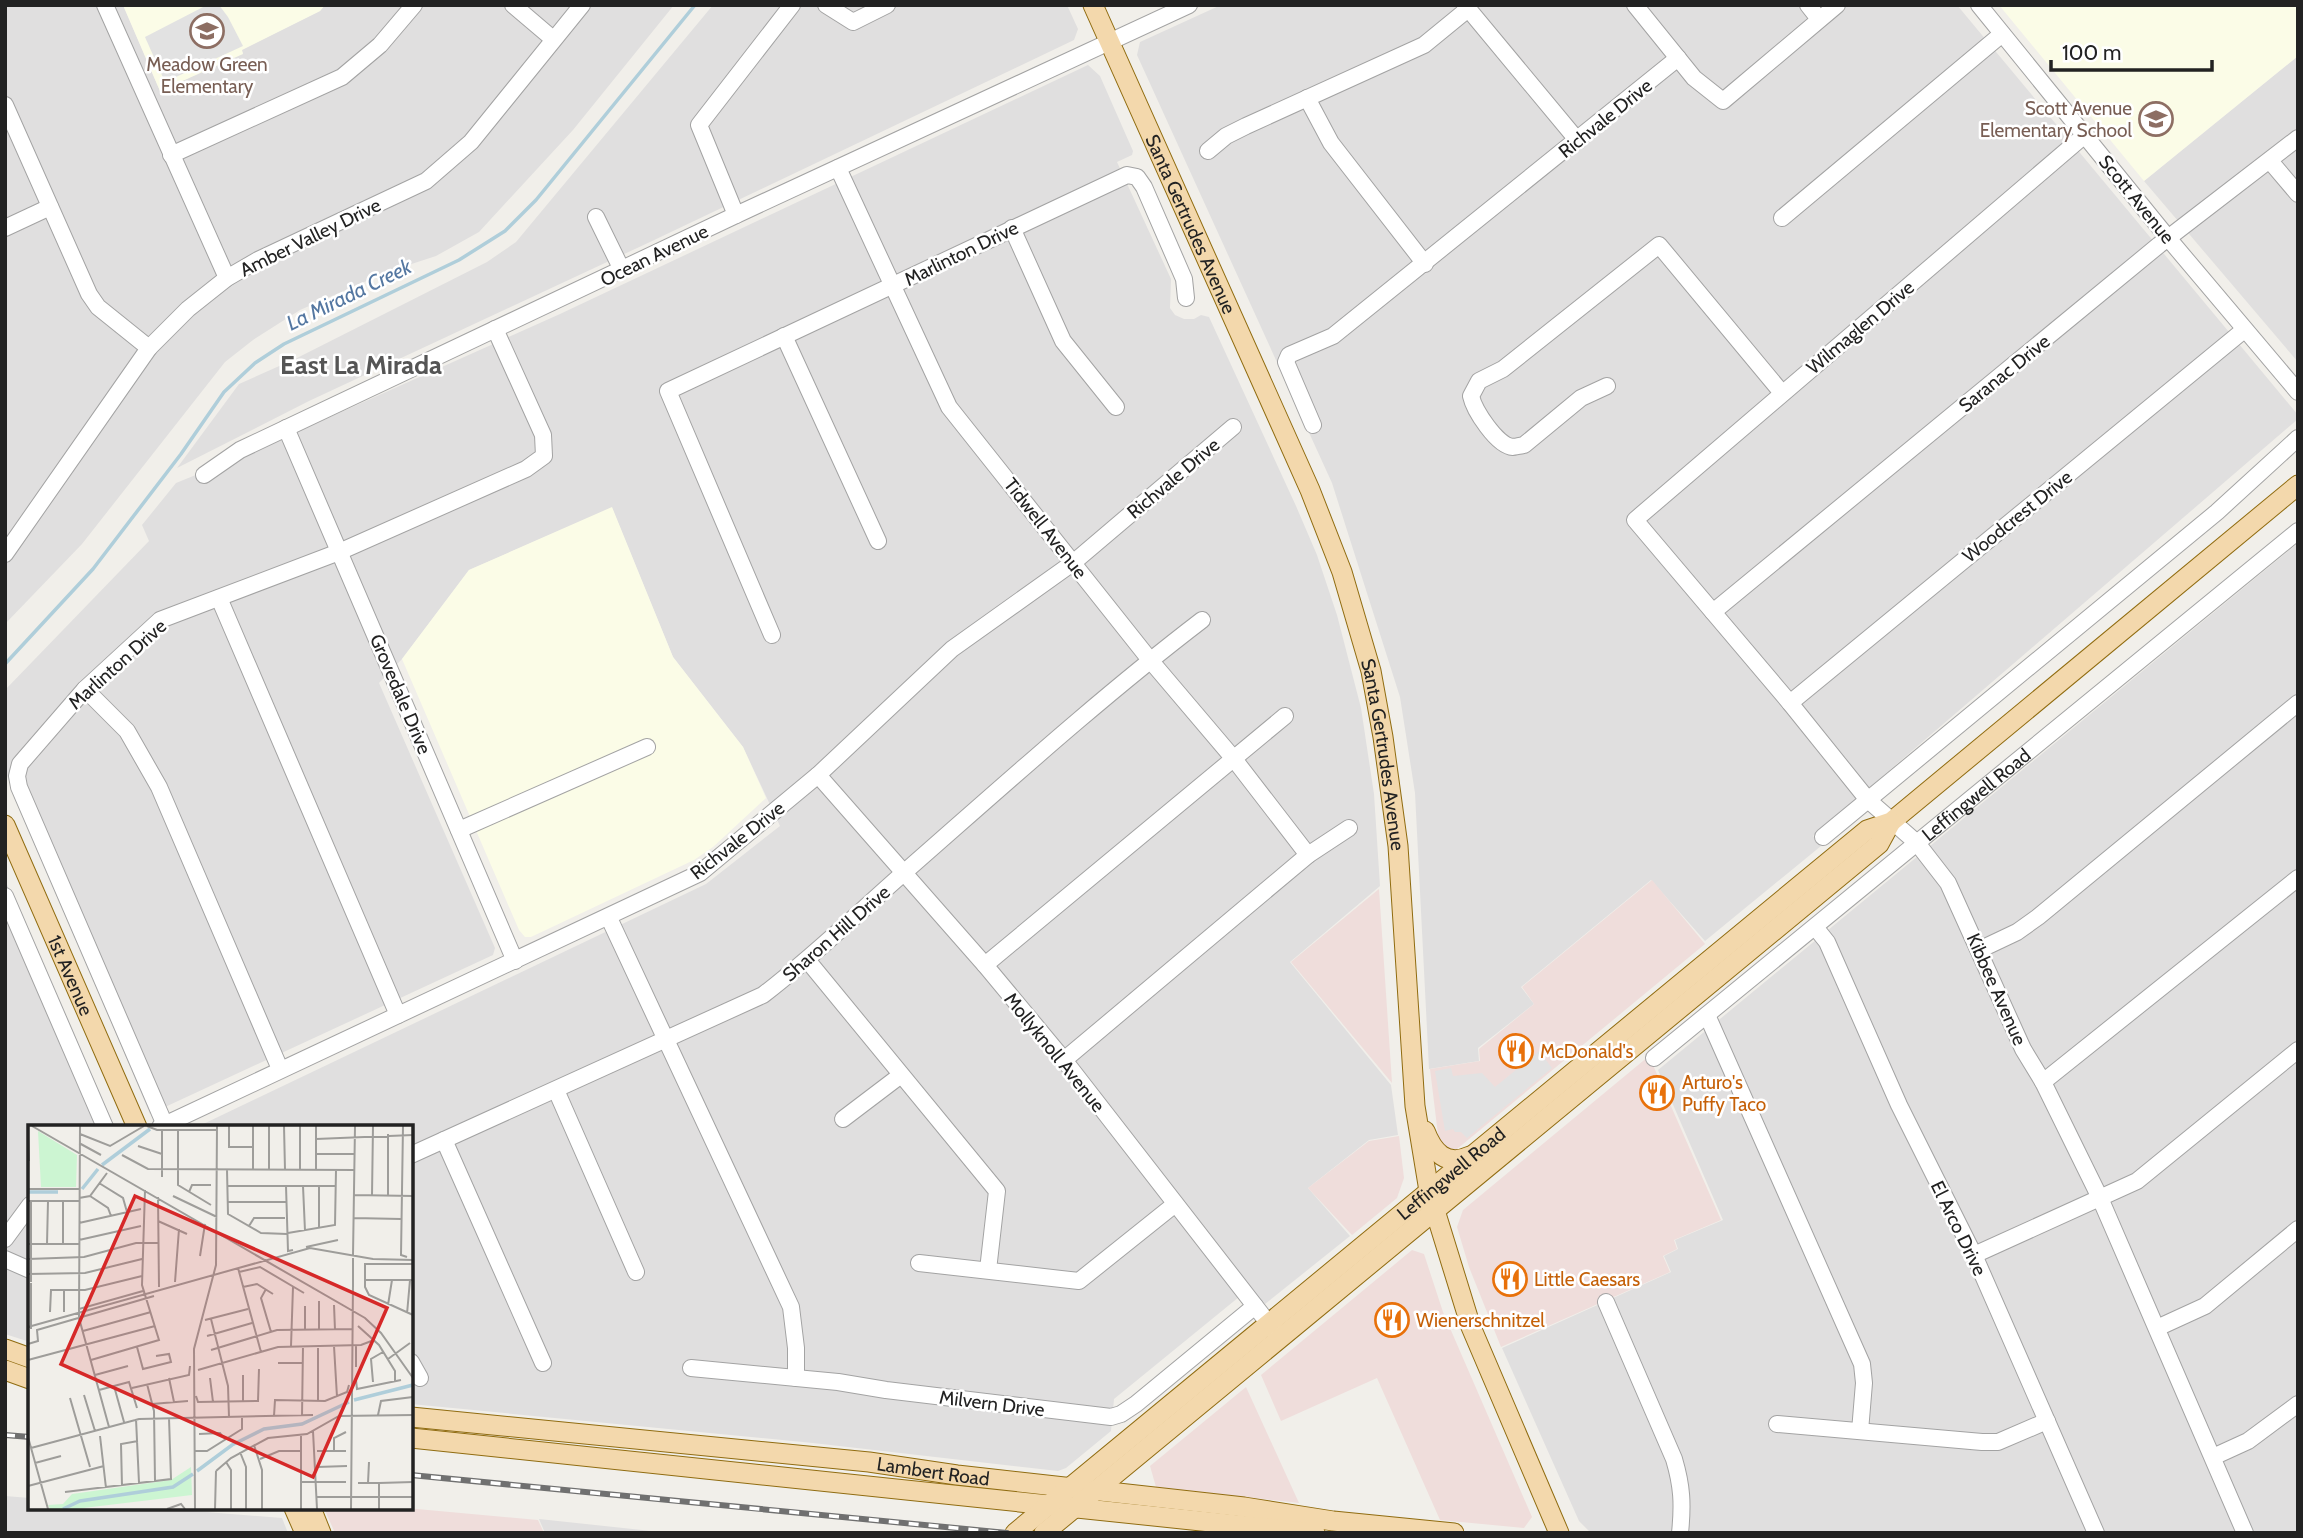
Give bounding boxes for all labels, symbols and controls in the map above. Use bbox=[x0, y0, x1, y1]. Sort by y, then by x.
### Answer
school or university icon: Meadow Green Elementary bbox=[188, 12, 226, 50]
scale bar bbox=[2051, 28, 2212, 72]
text: 100 m bbox=[2062, 40, 2121, 65]
place label: Meadow Green Elementary bbox=[146, 53, 268, 98]
street label: Richvale Drive bbox=[1554, 74, 1657, 163]
place label: Scott Avenue Elementary School bbox=[1980, 97, 2133, 142]
school or university icon: Scott Avenue Elementary School bbox=[2137, 100, 2175, 138]
street label: Santa Gertrudes Avenue bbox=[1140, 131, 1241, 318]
street label: Scott Avenue bbox=[2094, 150, 2179, 248]
street label: Amber Valley Drive bbox=[236, 193, 385, 282]
street label: Marlinton Drive bbox=[901, 216, 1022, 291]
street label: Ocean Avenue bbox=[597, 219, 712, 291]
water label: La Mirada Creek bbox=[282, 253, 416, 336]
street label: Wilmaglen Drive bbox=[1802, 276, 1919, 379]
street label: Saranac Drive bbox=[1954, 330, 2055, 417]
district label: East La Mirada bbox=[280, 349, 442, 381]
street label: Richvale Drive bbox=[1122, 433, 1224, 524]
street label: Woodcrest Drive bbox=[1958, 465, 2077, 567]
street label: Tidwell Avenue bbox=[999, 473, 1092, 583]
street label: Marlinton Drive bbox=[64, 614, 171, 714]
street label: Grovedale Drive bbox=[365, 631, 436, 758]
street label: Santa Gertrudes Avenue bbox=[1356, 656, 1410, 852]
street label: Leffingwell Road bbox=[1917, 744, 2035, 846]
street label: Richvale Drive bbox=[686, 796, 789, 884]
street label: Sharon Hill Drive bbox=[778, 880, 895, 986]
street label: Kibbee Avenue bbox=[1962, 930, 2032, 1049]
street label: 1st Avenue bbox=[43, 932, 98, 1019]
street label: Mollyknoll Avenue bbox=[999, 988, 1110, 1117]
restaurant icon: McDonald's bbox=[1497, 1032, 1535, 1070]
place label: McDonald's bbox=[1540, 1040, 1634, 1063]
place label: Arturo's Puffy Taco bbox=[1682, 1071, 1766, 1116]
restaurant icon: Arturo's Puffy Taco bbox=[1638, 1074, 1676, 1112]
street label: Leffingwell Road bbox=[1392, 1122, 1510, 1225]
inset map bbox=[28, 1125, 413, 1510]
street label: El Arco Drive bbox=[1926, 1177, 1991, 1280]
restaurant icon: Little Caesars bbox=[1491, 1260, 1529, 1298]
place label: Little Caesars bbox=[1534, 1268, 1640, 1291]
restaurant icon: Wienerschnitzel bbox=[1373, 1301, 1411, 1339]
place label: Wienerschnitzel bbox=[1416, 1309, 1545, 1332]
street label: Milvern Drive bbox=[938, 1386, 1046, 1421]
street label: Lambert Road bbox=[875, 1452, 991, 1491]

